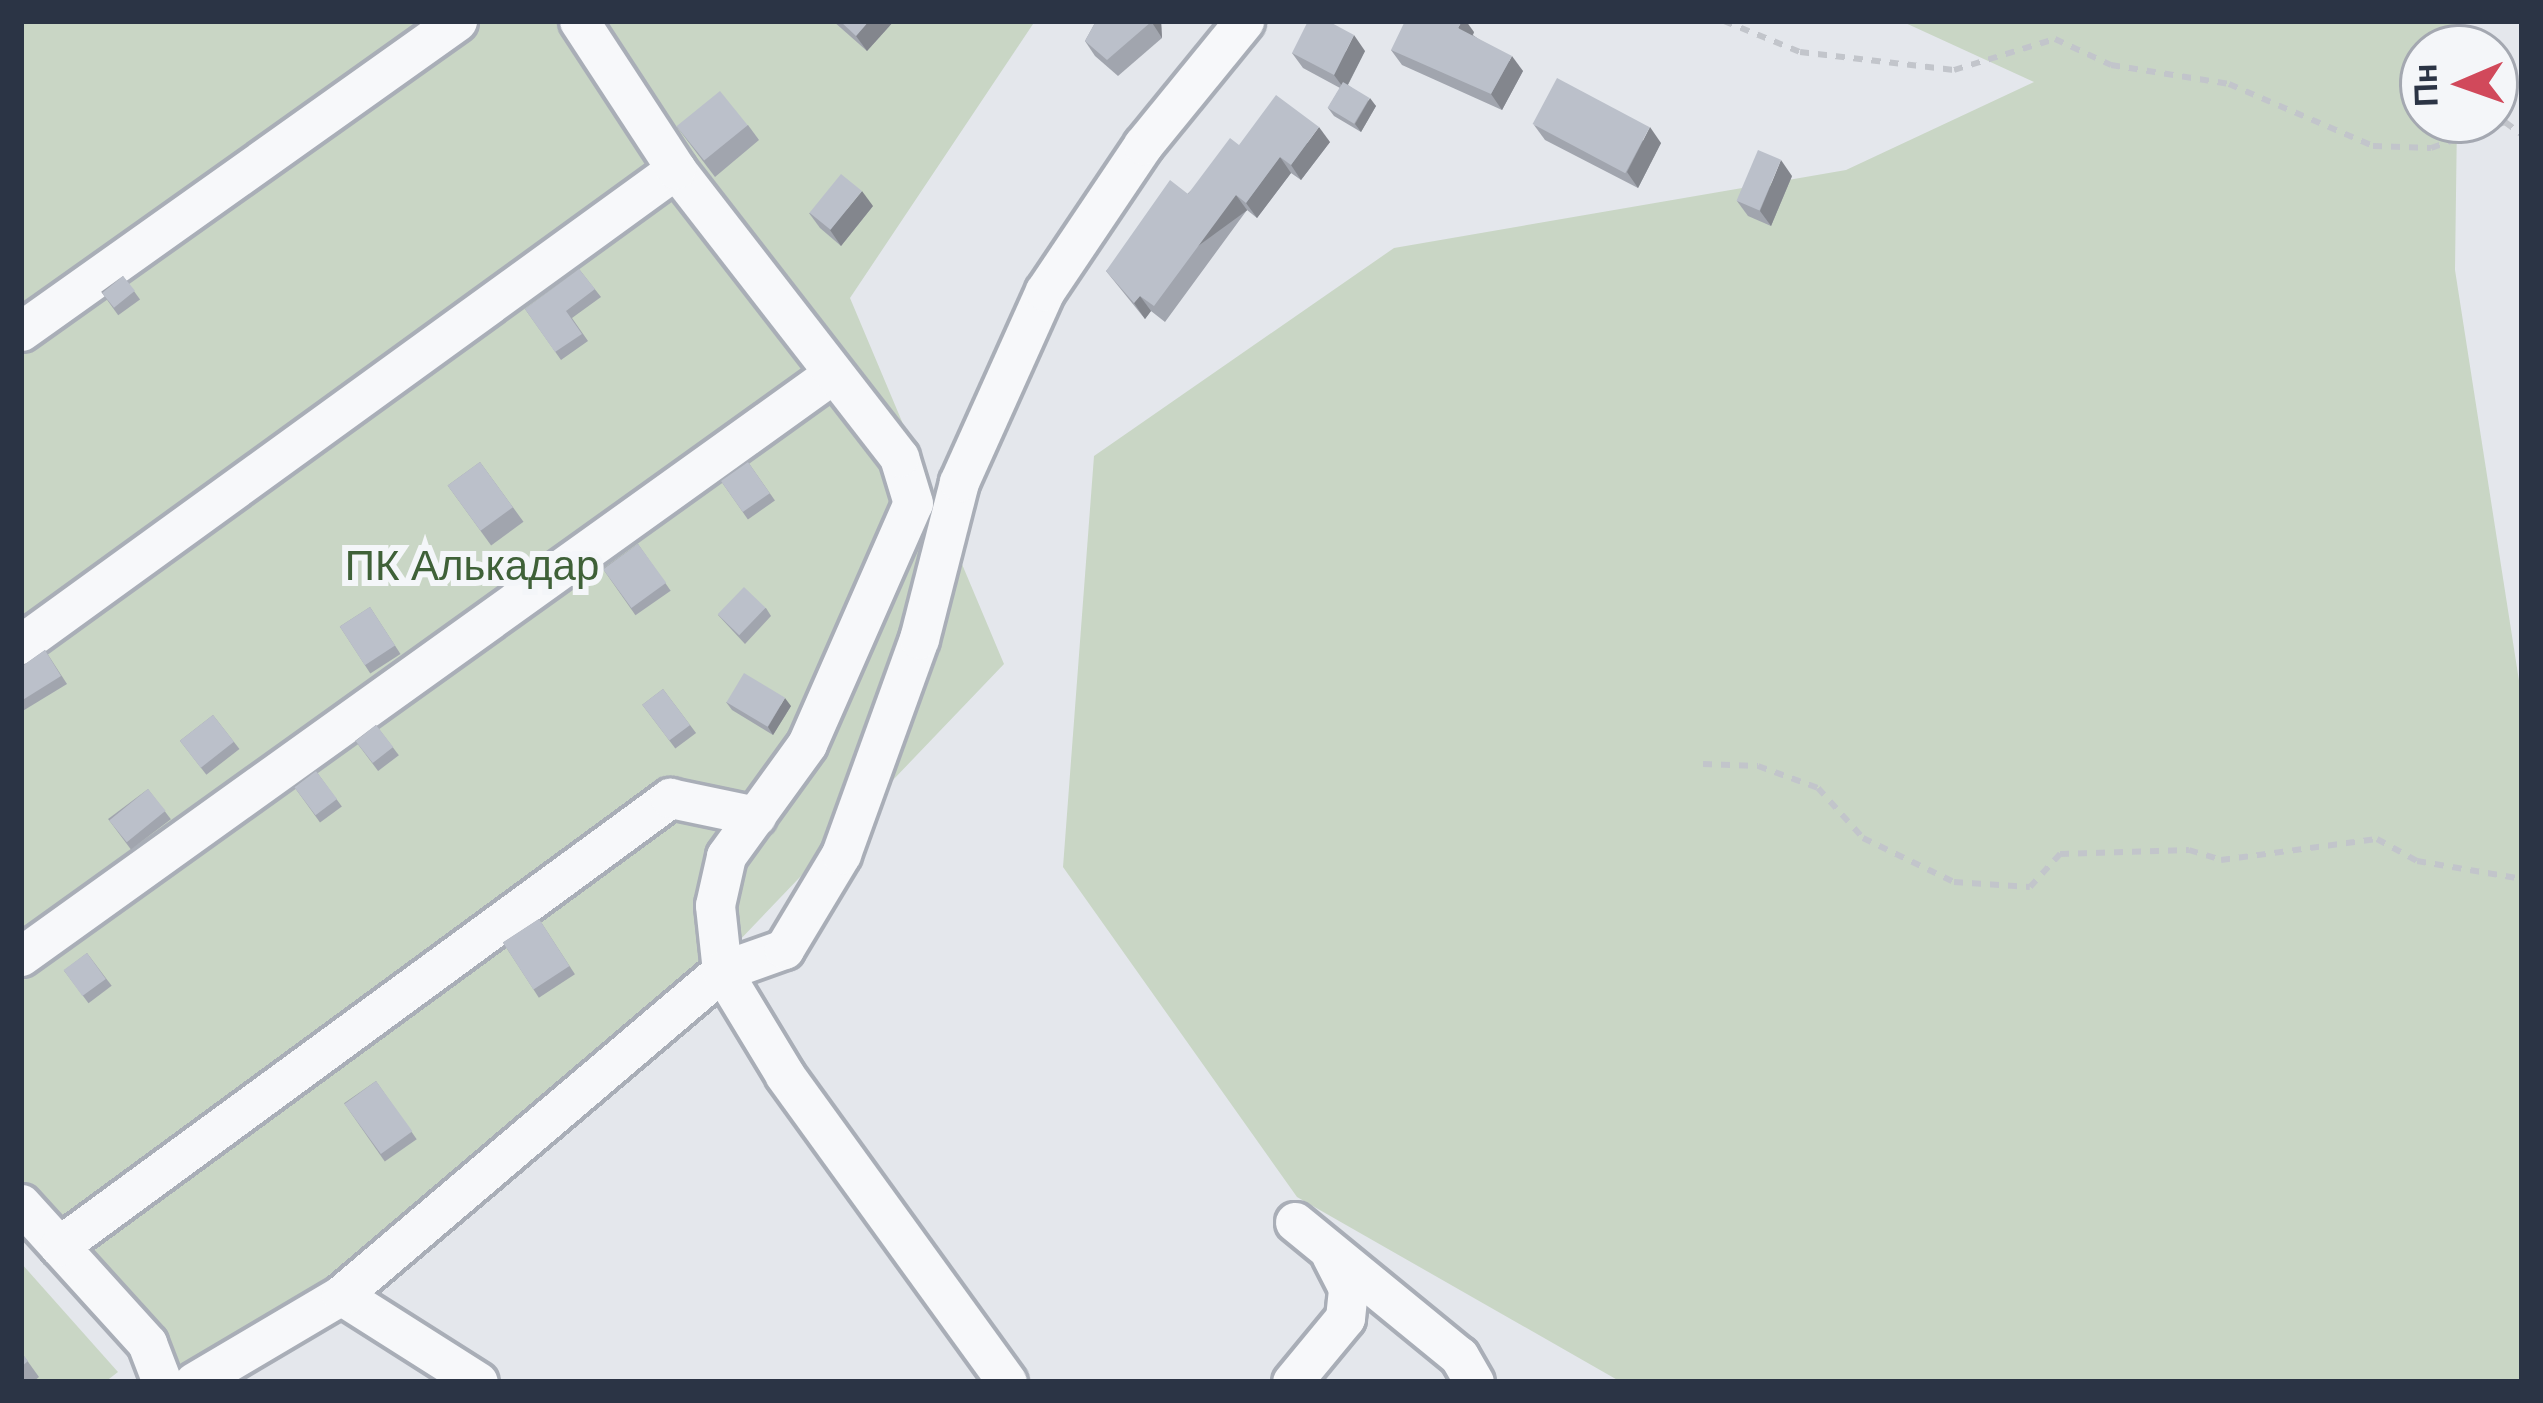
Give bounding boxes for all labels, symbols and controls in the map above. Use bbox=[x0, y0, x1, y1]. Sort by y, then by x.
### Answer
north arrow bbox=[2399, 24, 2519, 144]
text: Пн bbox=[2406, 63, 2445, 108]
park label: ПК Алькадар bbox=[345, 541, 599, 591]

